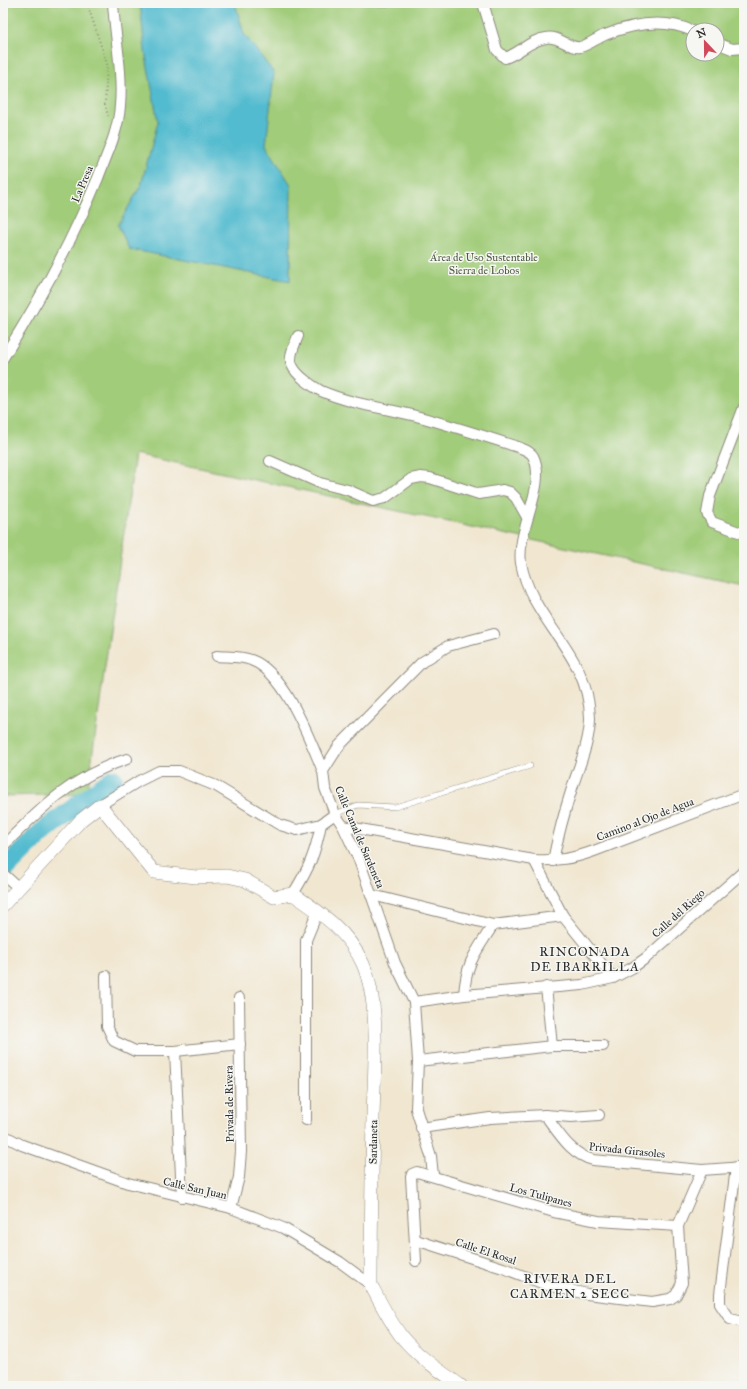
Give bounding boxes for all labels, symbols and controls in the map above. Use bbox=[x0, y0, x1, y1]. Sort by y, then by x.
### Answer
north arrow bbox=[685, 22, 725, 62]
text: N bbox=[695, 25, 709, 41]
street label: La Presa bbox=[69, 164, 96, 205]
park label: Área de Uso Sustentable Sierra de Lobos bbox=[429, 251, 538, 277]
street label: Calle Canal de Sardeneta bbox=[332, 784, 387, 891]
street label: Camino al Ojo de Agua bbox=[595, 795, 696, 844]
street label: Calle del Riego bbox=[649, 886, 708, 940]
district label: RINCONADA DE IBARRILLA bbox=[530, 944, 640, 975]
street label: Privada de Rivera bbox=[222, 1065, 237, 1143]
street label: Sardaneta bbox=[367, 1119, 380, 1164]
street label: Privada Girasoles bbox=[588, 1140, 666, 1161]
street label: Calle San Juan bbox=[162, 1175, 228, 1203]
street label: Los Tulipanes bbox=[508, 1181, 573, 1210]
street label: Calle El Rosal bbox=[454, 1236, 518, 1267]
district label: RIVERA DEL CARMEN 2 SECC bbox=[510, 1271, 630, 1302]

